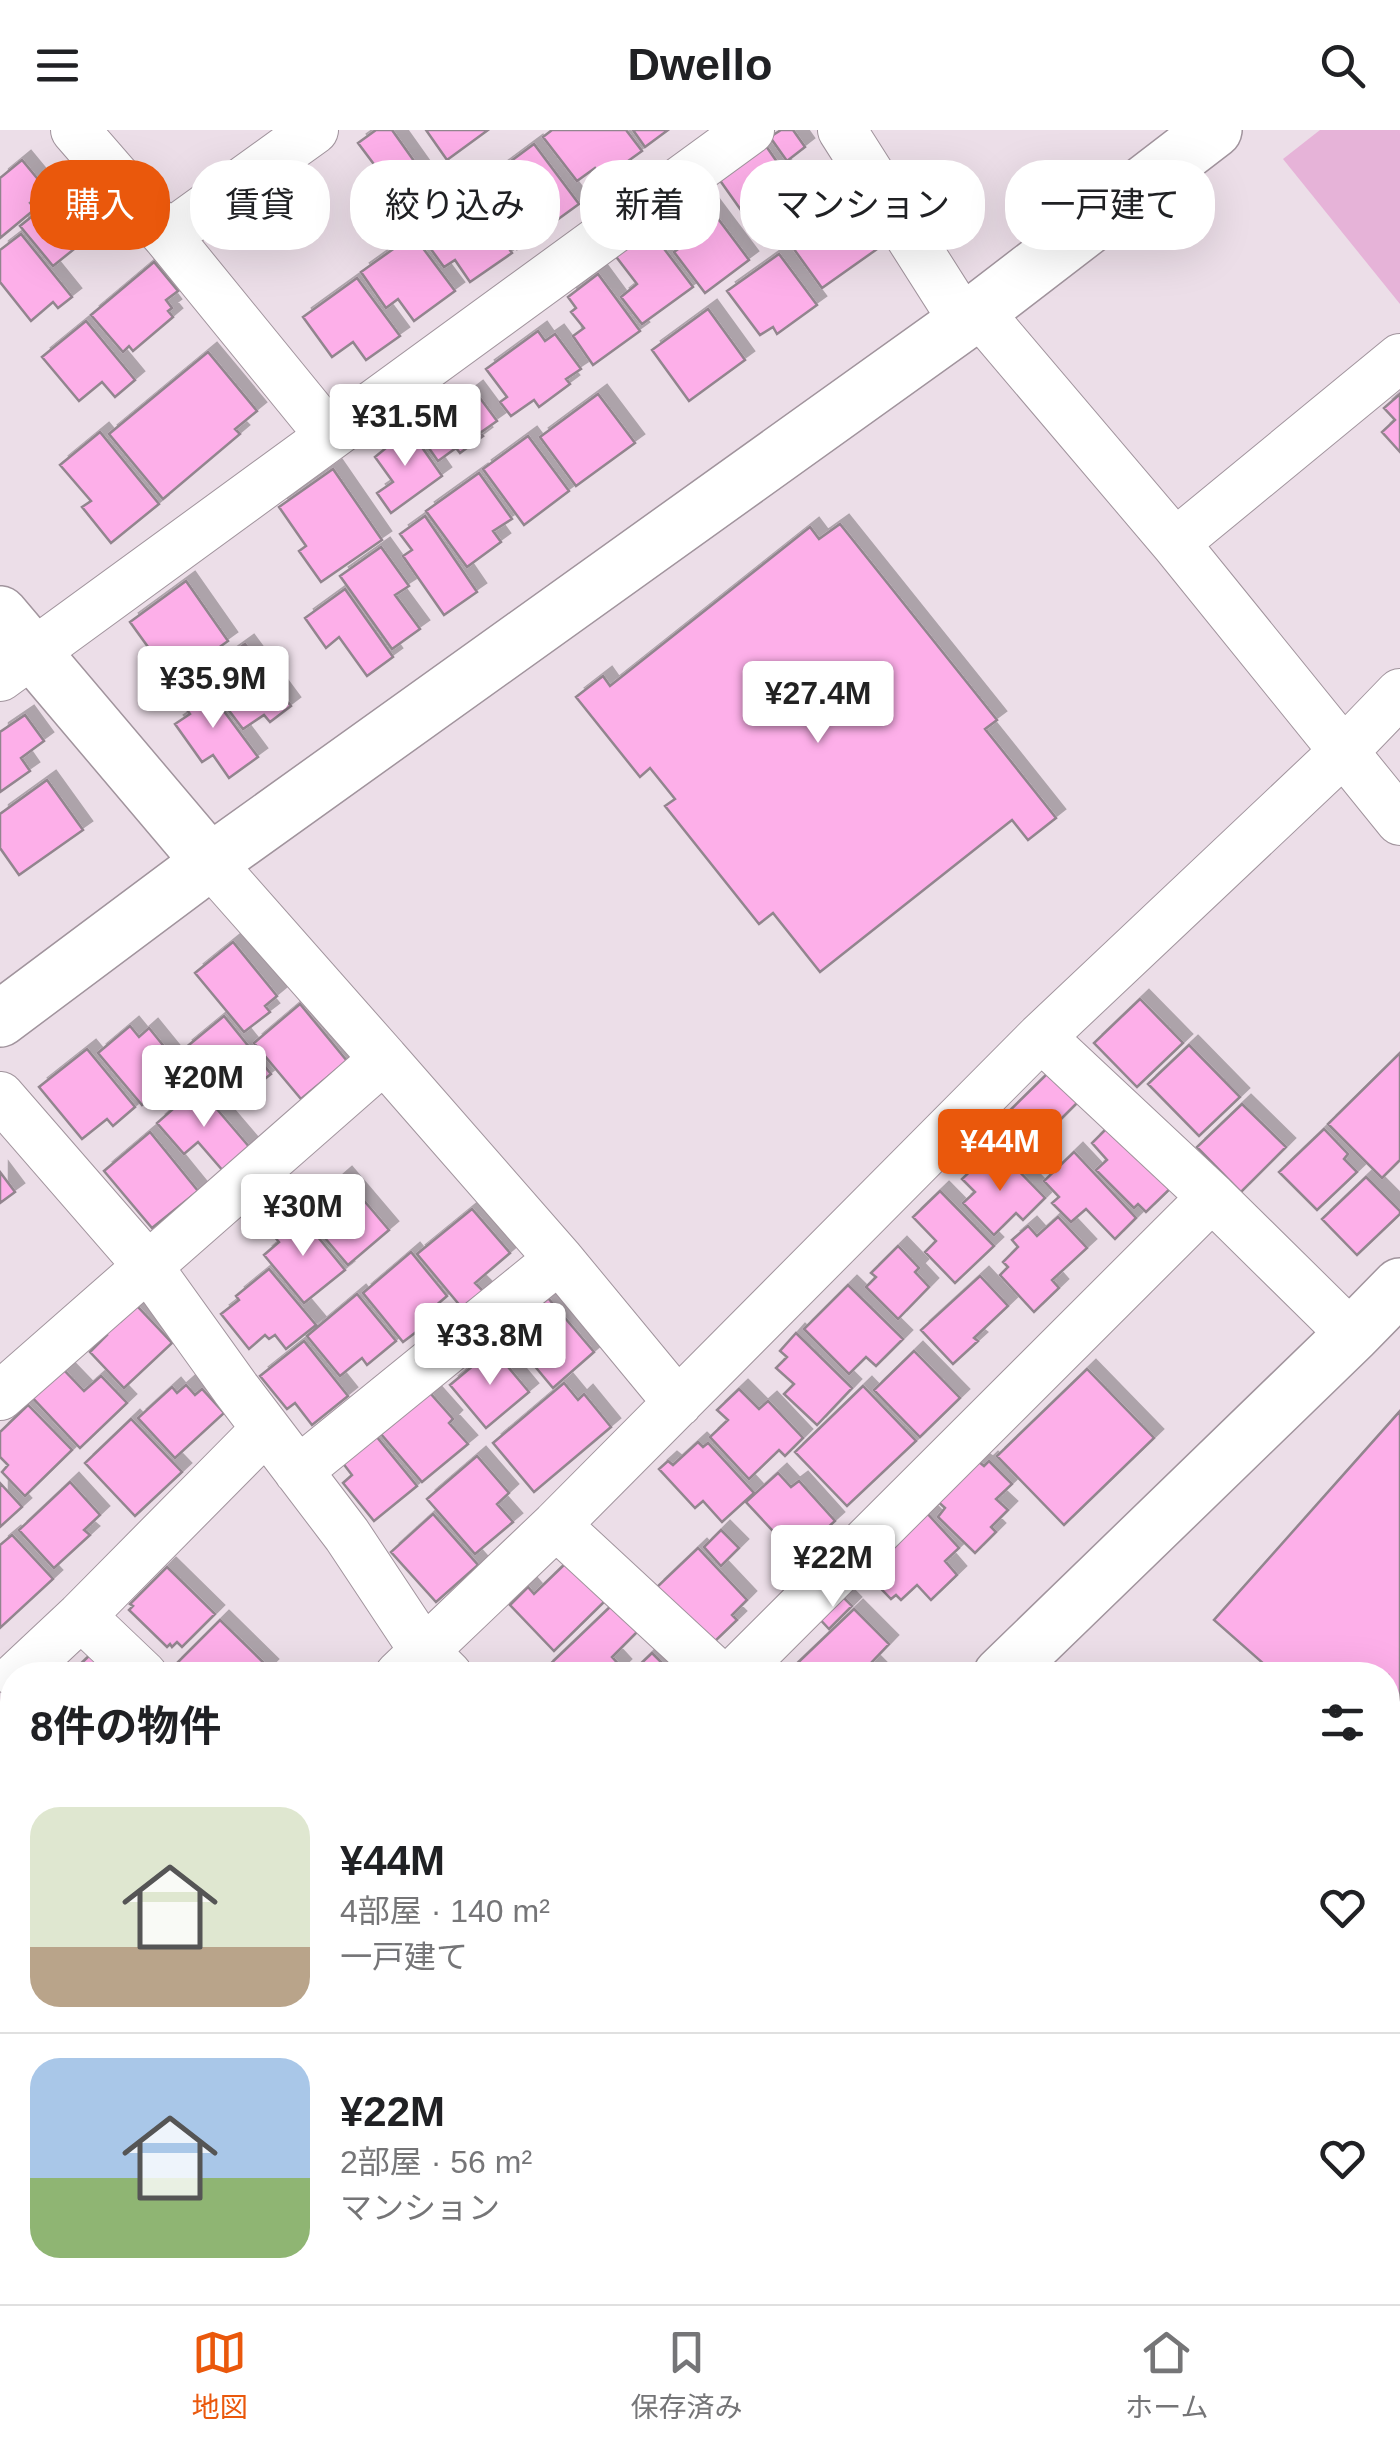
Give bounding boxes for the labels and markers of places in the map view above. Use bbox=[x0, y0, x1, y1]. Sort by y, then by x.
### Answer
pin: ¥31.5M bbox=[324, 384, 486, 469]
pin: ¥35.9M bbox=[132, 646, 294, 731]
pin: ¥27.4M bbox=[737, 661, 899, 746]
pin: ¥20M bbox=[145, 1045, 263, 1130]
pin: ¥44M bbox=[941, 1109, 1059, 1194]
pin: ¥30M bbox=[244, 1174, 362, 1259]
pin: ¥33.8M bbox=[409, 1303, 571, 1388]
pin: ¥22M bbox=[774, 1525, 892, 1610]

